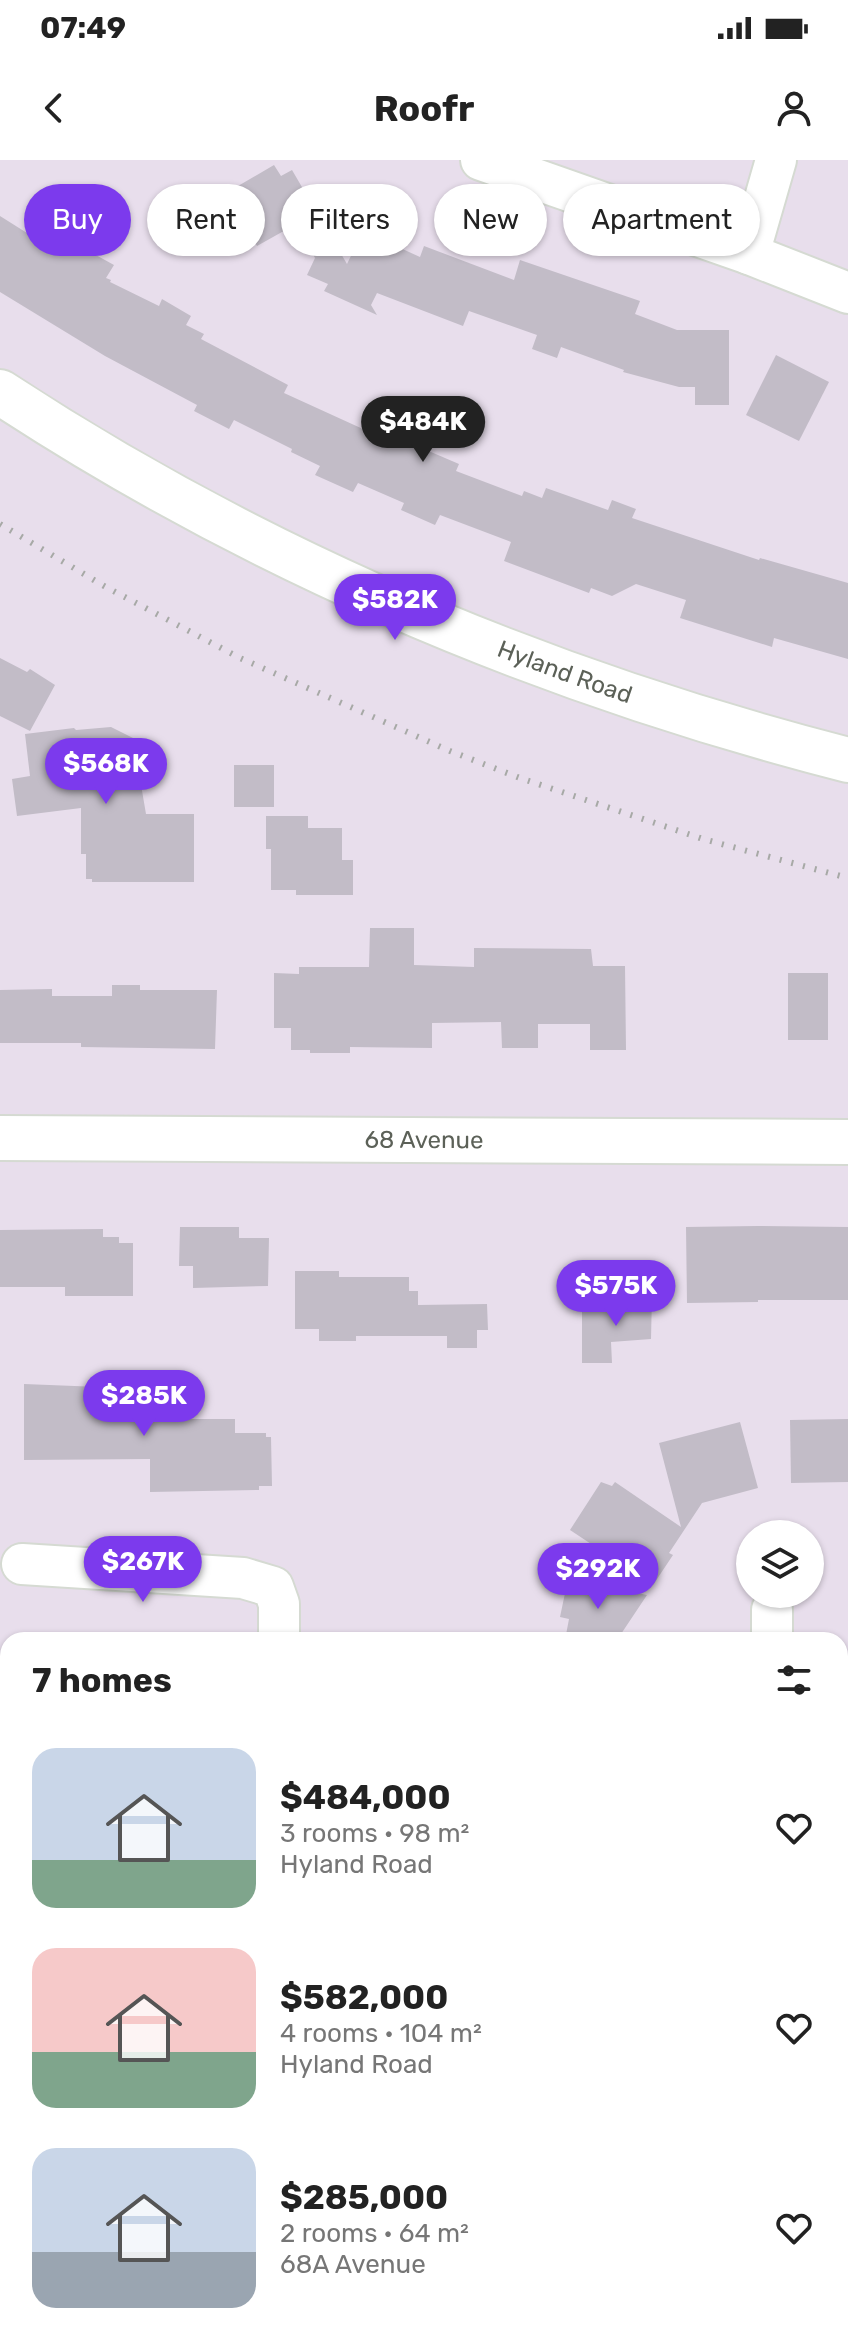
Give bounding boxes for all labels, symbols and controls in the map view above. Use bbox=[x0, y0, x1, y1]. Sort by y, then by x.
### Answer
text: 07:49 bbox=[40, 10, 126, 46]
icon: back bbox=[32, 86, 76, 130]
icon: person bbox=[772, 86, 816, 130]
text: Roofr bbox=[374, 87, 474, 130]
chip: Buy bbox=[24, 184, 131, 256]
chip: Rent bbox=[147, 184, 265, 256]
chip: Filters bbox=[281, 184, 418, 256]
chip: New bbox=[434, 184, 547, 256]
chip: Apartment bbox=[563, 184, 760, 256]
pin: $484K bbox=[367, 396, 479, 464]
text: $484K bbox=[379, 406, 467, 437]
pin: $582K bbox=[339, 574, 451, 642]
text: $582K bbox=[352, 584, 438, 615]
street label: Hyland Road bbox=[494, 635, 636, 709]
pin: $568K bbox=[50, 738, 162, 806]
text: $568K bbox=[63, 748, 149, 779]
street label: 68 Avenue bbox=[364, 1126, 484, 1154]
pin: $575K bbox=[560, 1260, 672, 1328]
text: $575K bbox=[574, 1270, 658, 1301]
pin: $285K bbox=[88, 1370, 200, 1438]
text: $285K bbox=[101, 1380, 187, 1411]
map controls bbox=[736, 1520, 824, 1608]
button: layers bbox=[736, 1520, 824, 1608]
pin: $267K bbox=[87, 1536, 199, 1604]
pin: $292K bbox=[542, 1543, 654, 1611]
text: $267K bbox=[102, 1546, 184, 1577]
text: $292K bbox=[555, 1553, 641, 1584]
icon: filters bbox=[772, 1658, 816, 1702]
text: 7 homes bbox=[32, 1660, 172, 1701]
text: $484,000 bbox=[280, 1777, 451, 1818]
icon: home bbox=[96, 1780, 192, 1876]
icon: heart bbox=[772, 1806, 816, 1850]
text: 3 rooms · 98 m² bbox=[280, 1818, 469, 1849]
text: Hyland Road bbox=[280, 1849, 433, 1880]
text: $582,000 bbox=[280, 1977, 448, 2018]
icon: home bbox=[96, 1980, 192, 2076]
icon: heart bbox=[772, 2006, 816, 2050]
text: 4 rooms · 104 m² bbox=[280, 2018, 482, 2049]
text: Hyland Road bbox=[280, 2049, 433, 2080]
text: $285,000 bbox=[280, 2177, 448, 2218]
icon: home bbox=[96, 2180, 192, 2276]
icon: heart bbox=[772, 2206, 816, 2250]
text: 2 rooms · 64 m² bbox=[280, 2218, 469, 2249]
text: 68A Avenue bbox=[280, 2249, 426, 2280]

